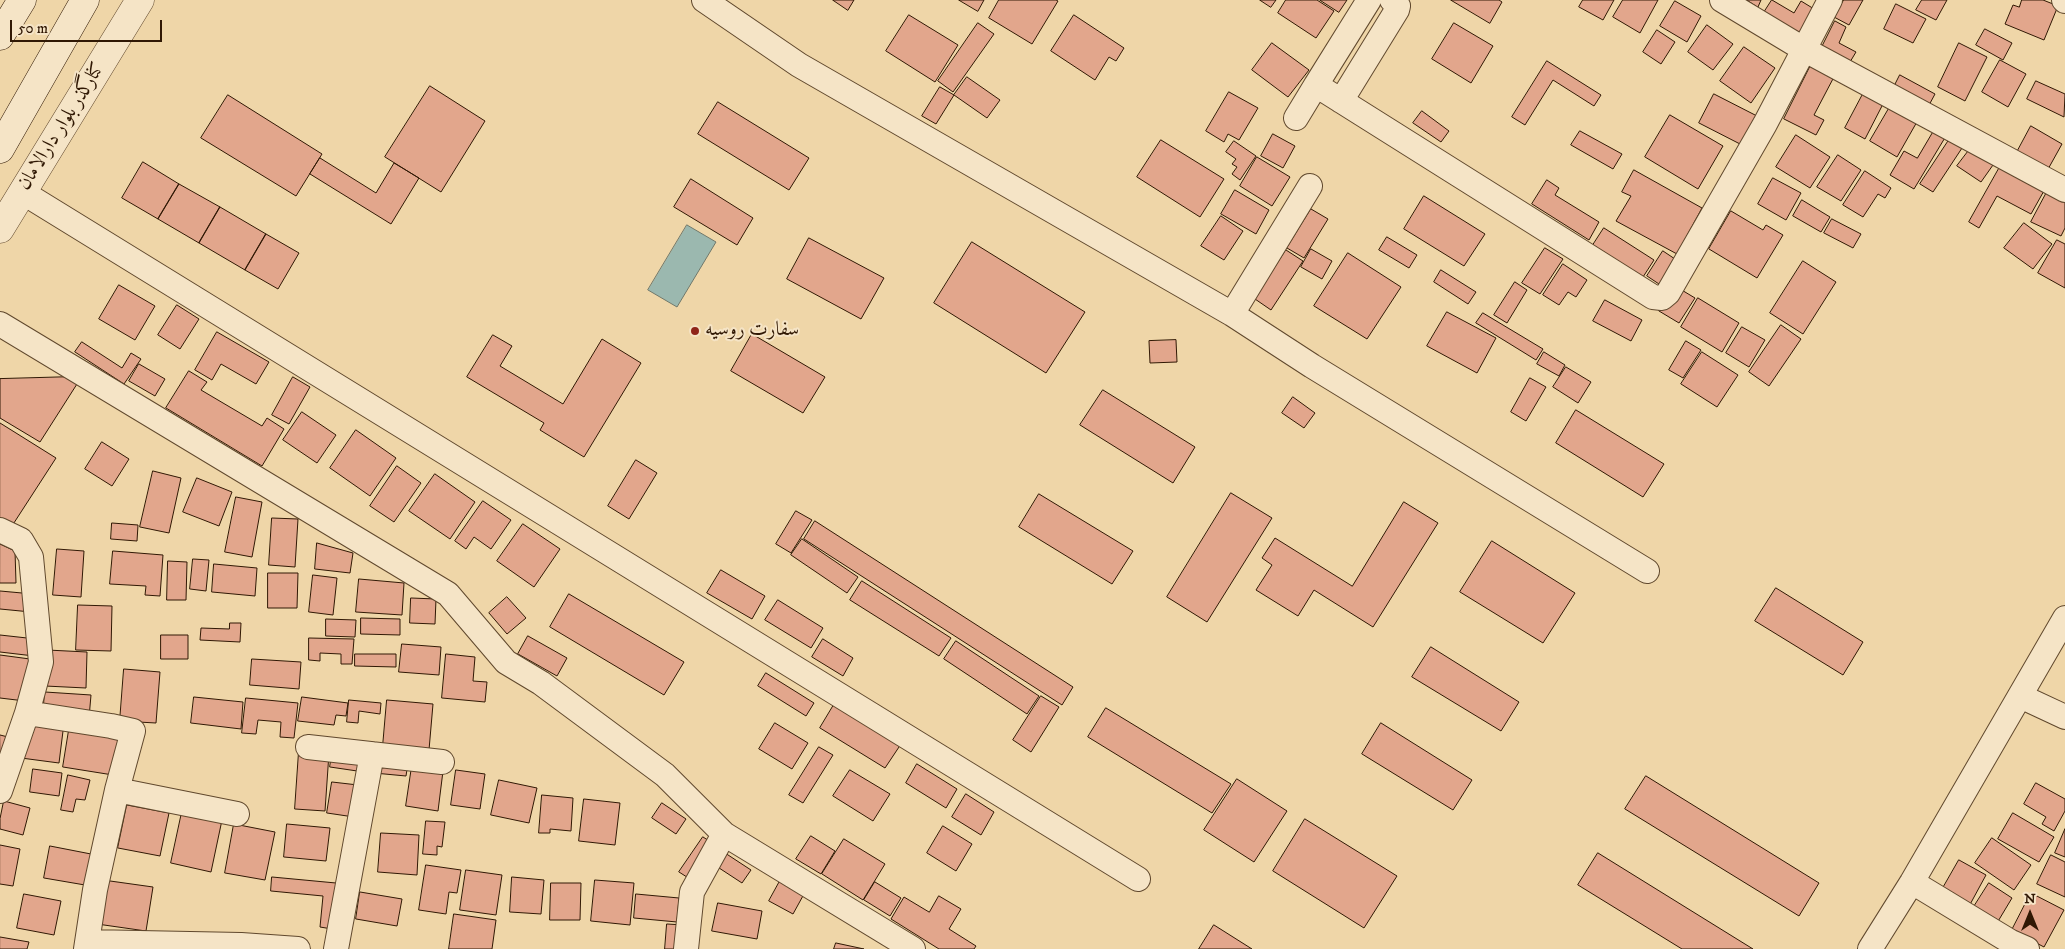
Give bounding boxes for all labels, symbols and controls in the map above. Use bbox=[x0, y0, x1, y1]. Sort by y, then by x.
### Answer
scale bar bbox=[12, 10, 165, 42]
text: 50 m bbox=[18, 19, 48, 38]
street label: کنارگذر بلوار دارالامان bbox=[13, 59, 111, 195]
place label: سفارت روسیه bbox=[705, 319, 799, 343]
marker: سفارت روسیه bbox=[689, 325, 701, 337]
north arrow bbox=[2005, 889, 2055, 939]
text: N bbox=[2024, 890, 2036, 908]

